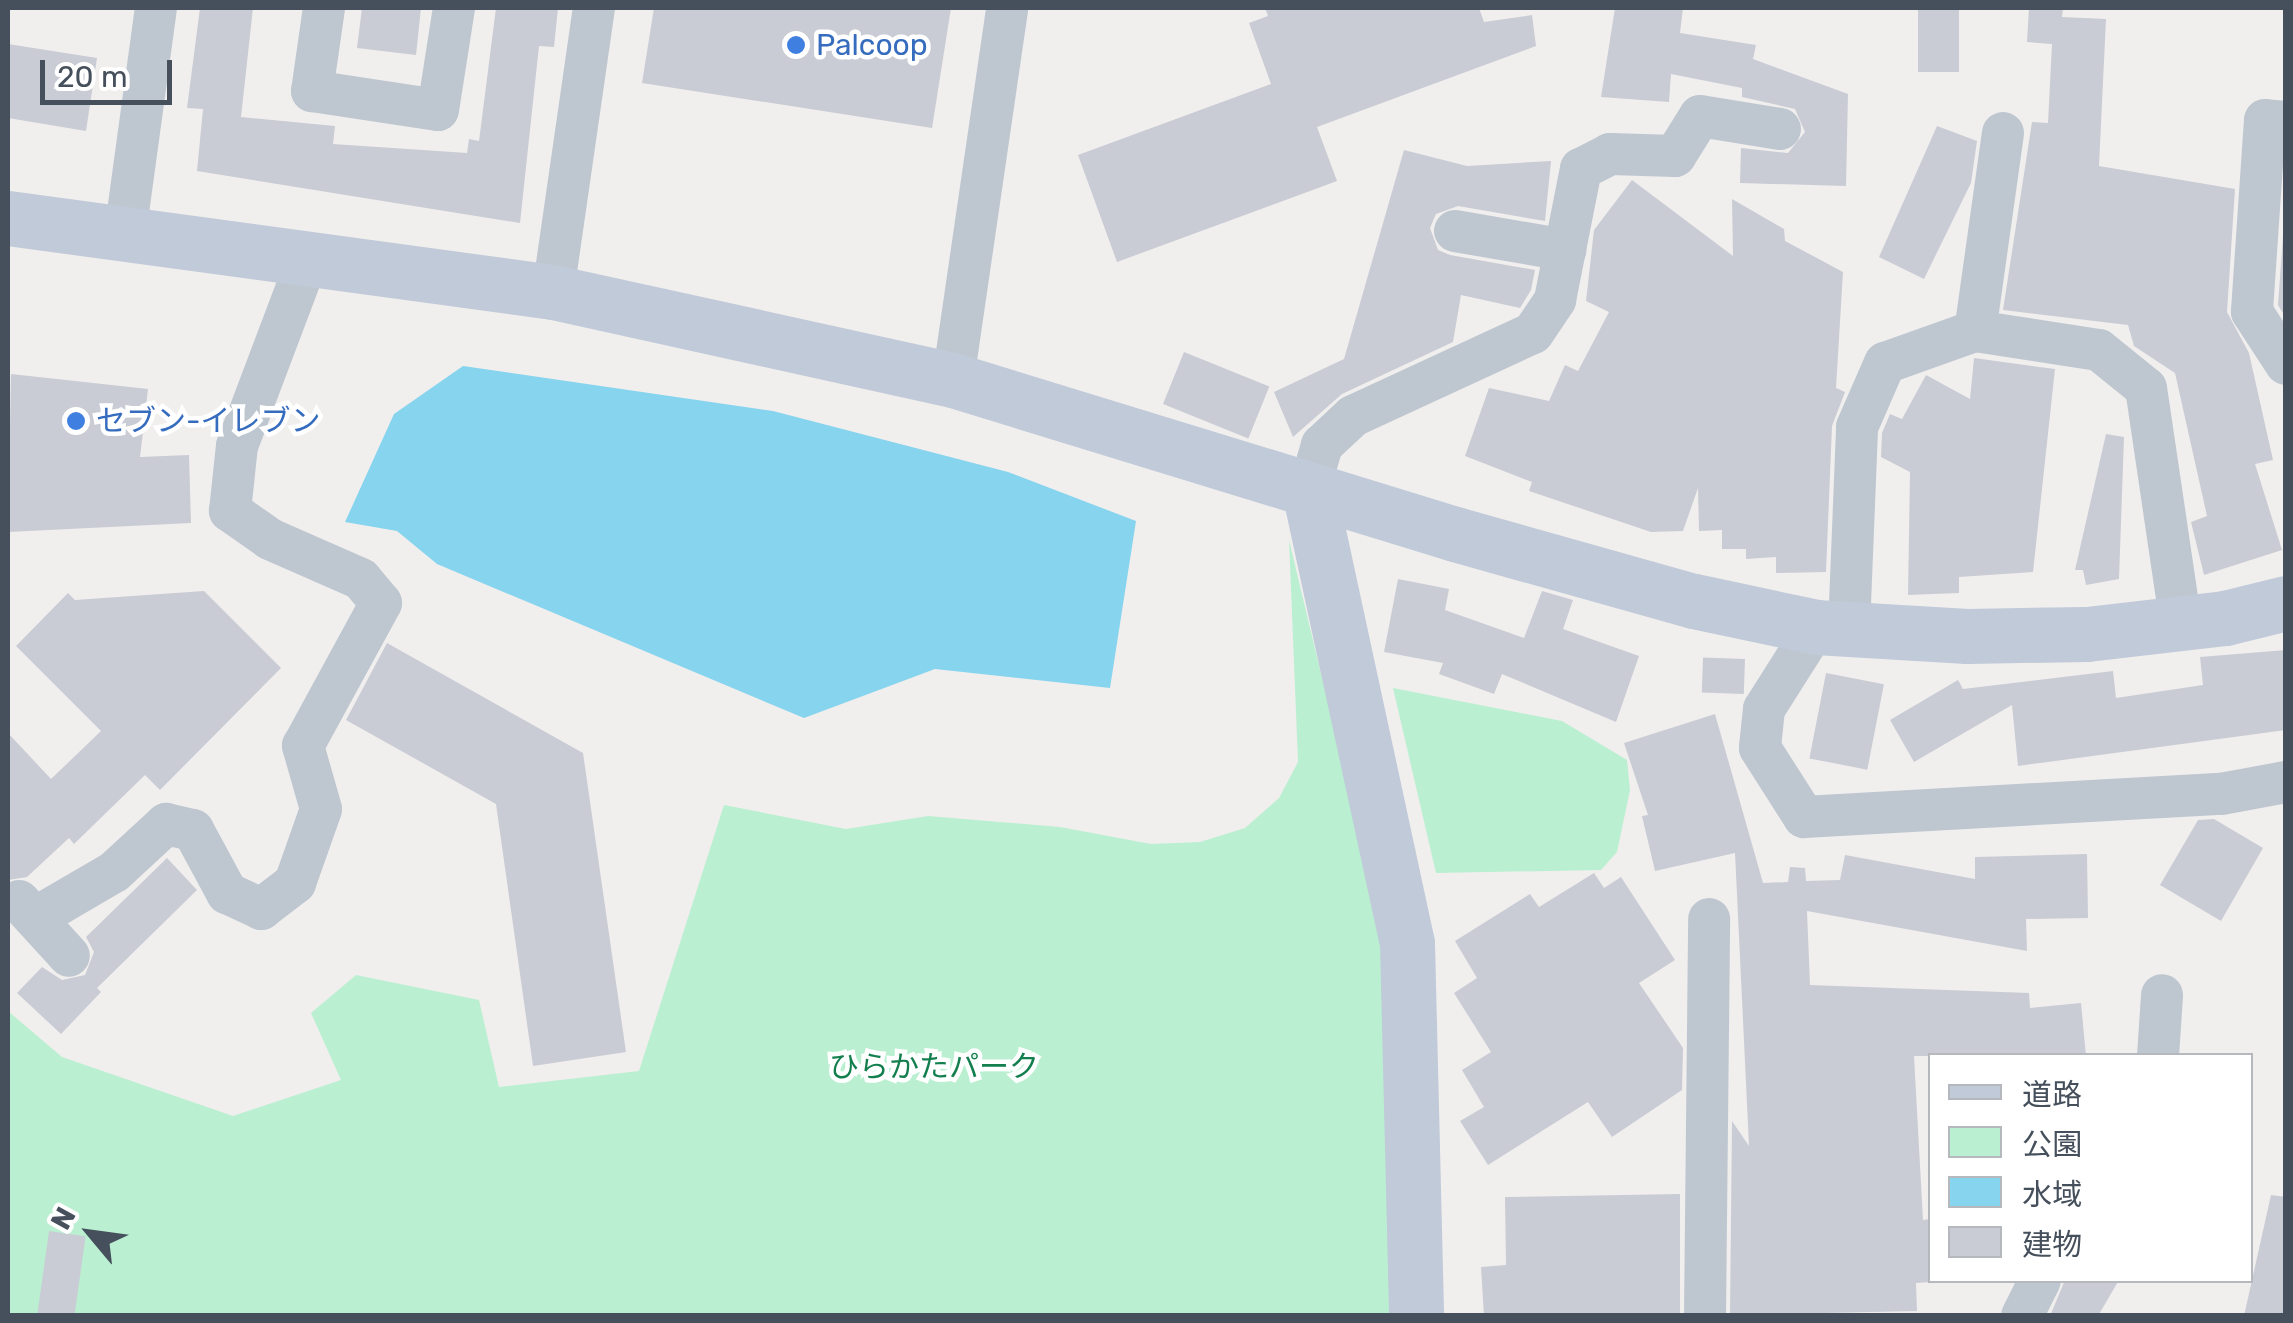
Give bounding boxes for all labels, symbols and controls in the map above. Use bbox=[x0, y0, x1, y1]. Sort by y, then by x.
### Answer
place label: Palcoop bbox=[816, 27, 928, 63]
marker: Palcoop bbox=[785, 34, 807, 56]
scale bar bbox=[45, 40, 178, 102]
text: 20 m bbox=[57, 59, 128, 95]
place label: セブン-イレブン bbox=[96, 403, 321, 439]
marker: セブン-イレブン bbox=[65, 410, 87, 432]
park label: ひらかたパーク bbox=[829, 1049, 1039, 1085]
legend bbox=[1928, 1053, 2253, 1283]
text: 道路 bbox=[2022, 1077, 2082, 1113]
text: 公園 bbox=[2022, 1127, 2082, 1163]
text: 水域 bbox=[2022, 1177, 2082, 1213]
north arrow bbox=[40, 1183, 140, 1283]
text: N bbox=[44, 1201, 83, 1235]
text: 建物 bbox=[2022, 1227, 2082, 1263]

